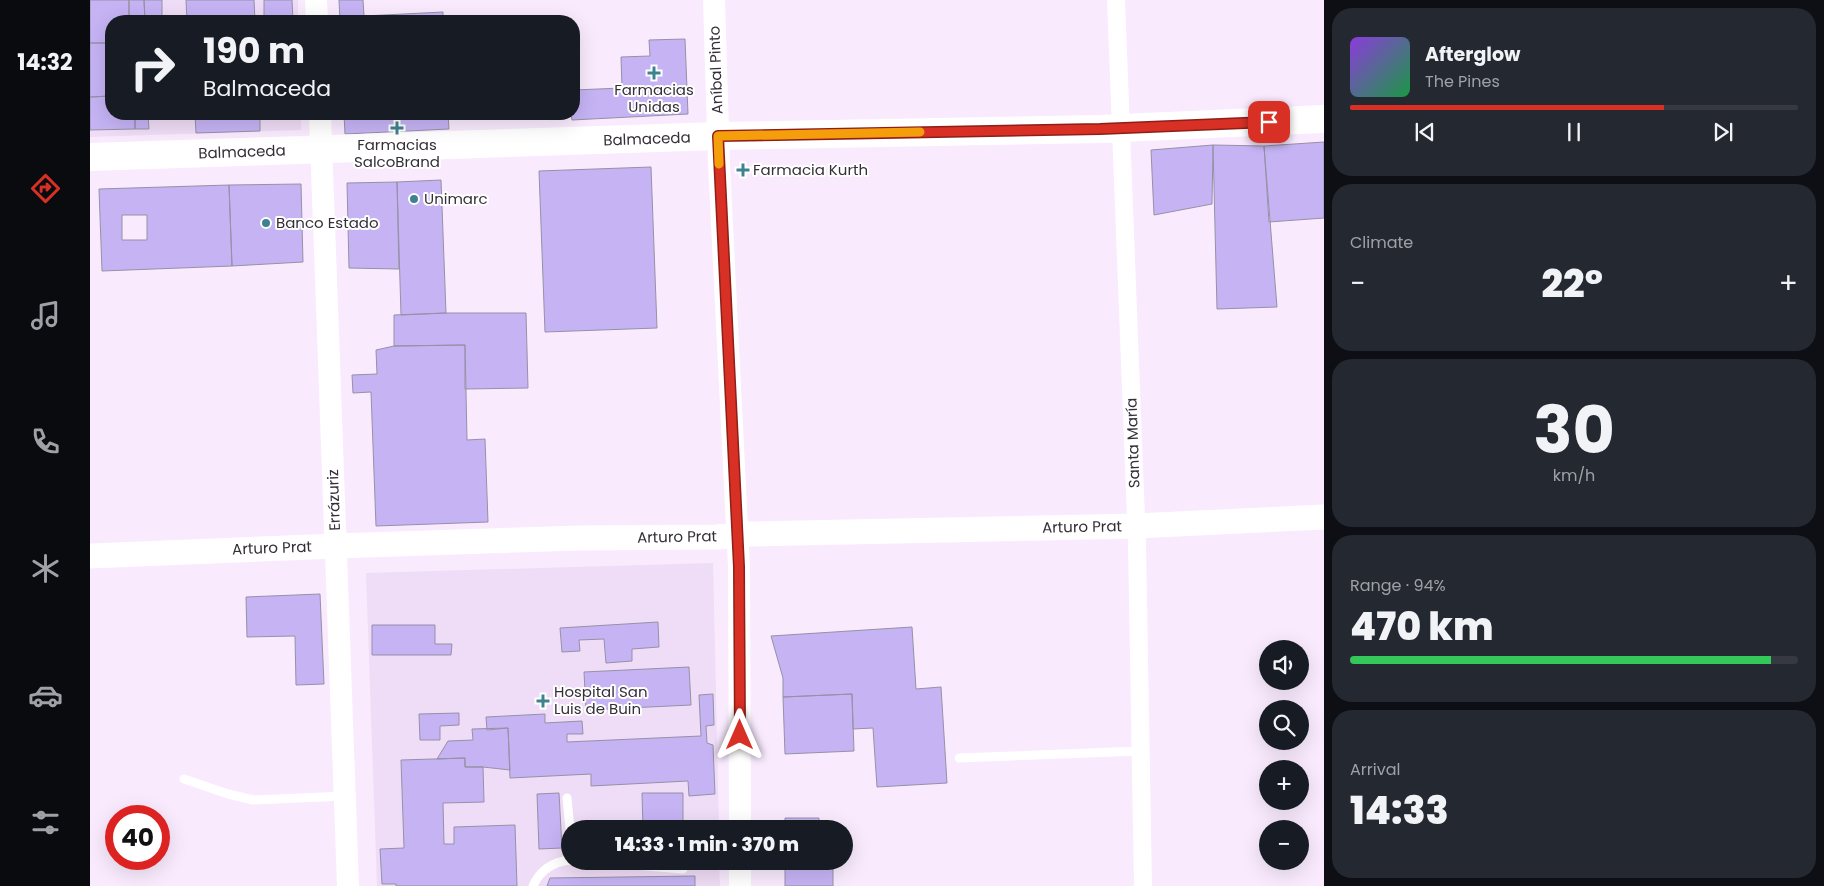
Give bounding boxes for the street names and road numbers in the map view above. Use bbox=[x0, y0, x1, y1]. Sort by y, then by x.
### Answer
street label: Aníbal Pinto bbox=[703, 25, 728, 115]
street label: Balmaceda bbox=[603, 126, 691, 151]
street label: Balmaceda bbox=[198, 139, 286, 164]
street label: Santa María bbox=[1120, 397, 1145, 489]
street label: Errázuriz bbox=[322, 469, 345, 531]
street label: Arturo Prat bbox=[1042, 515, 1122, 538]
street label: Arturo Prat bbox=[637, 525, 717, 548]
street label: Arturo Prat bbox=[232, 536, 312, 559]

